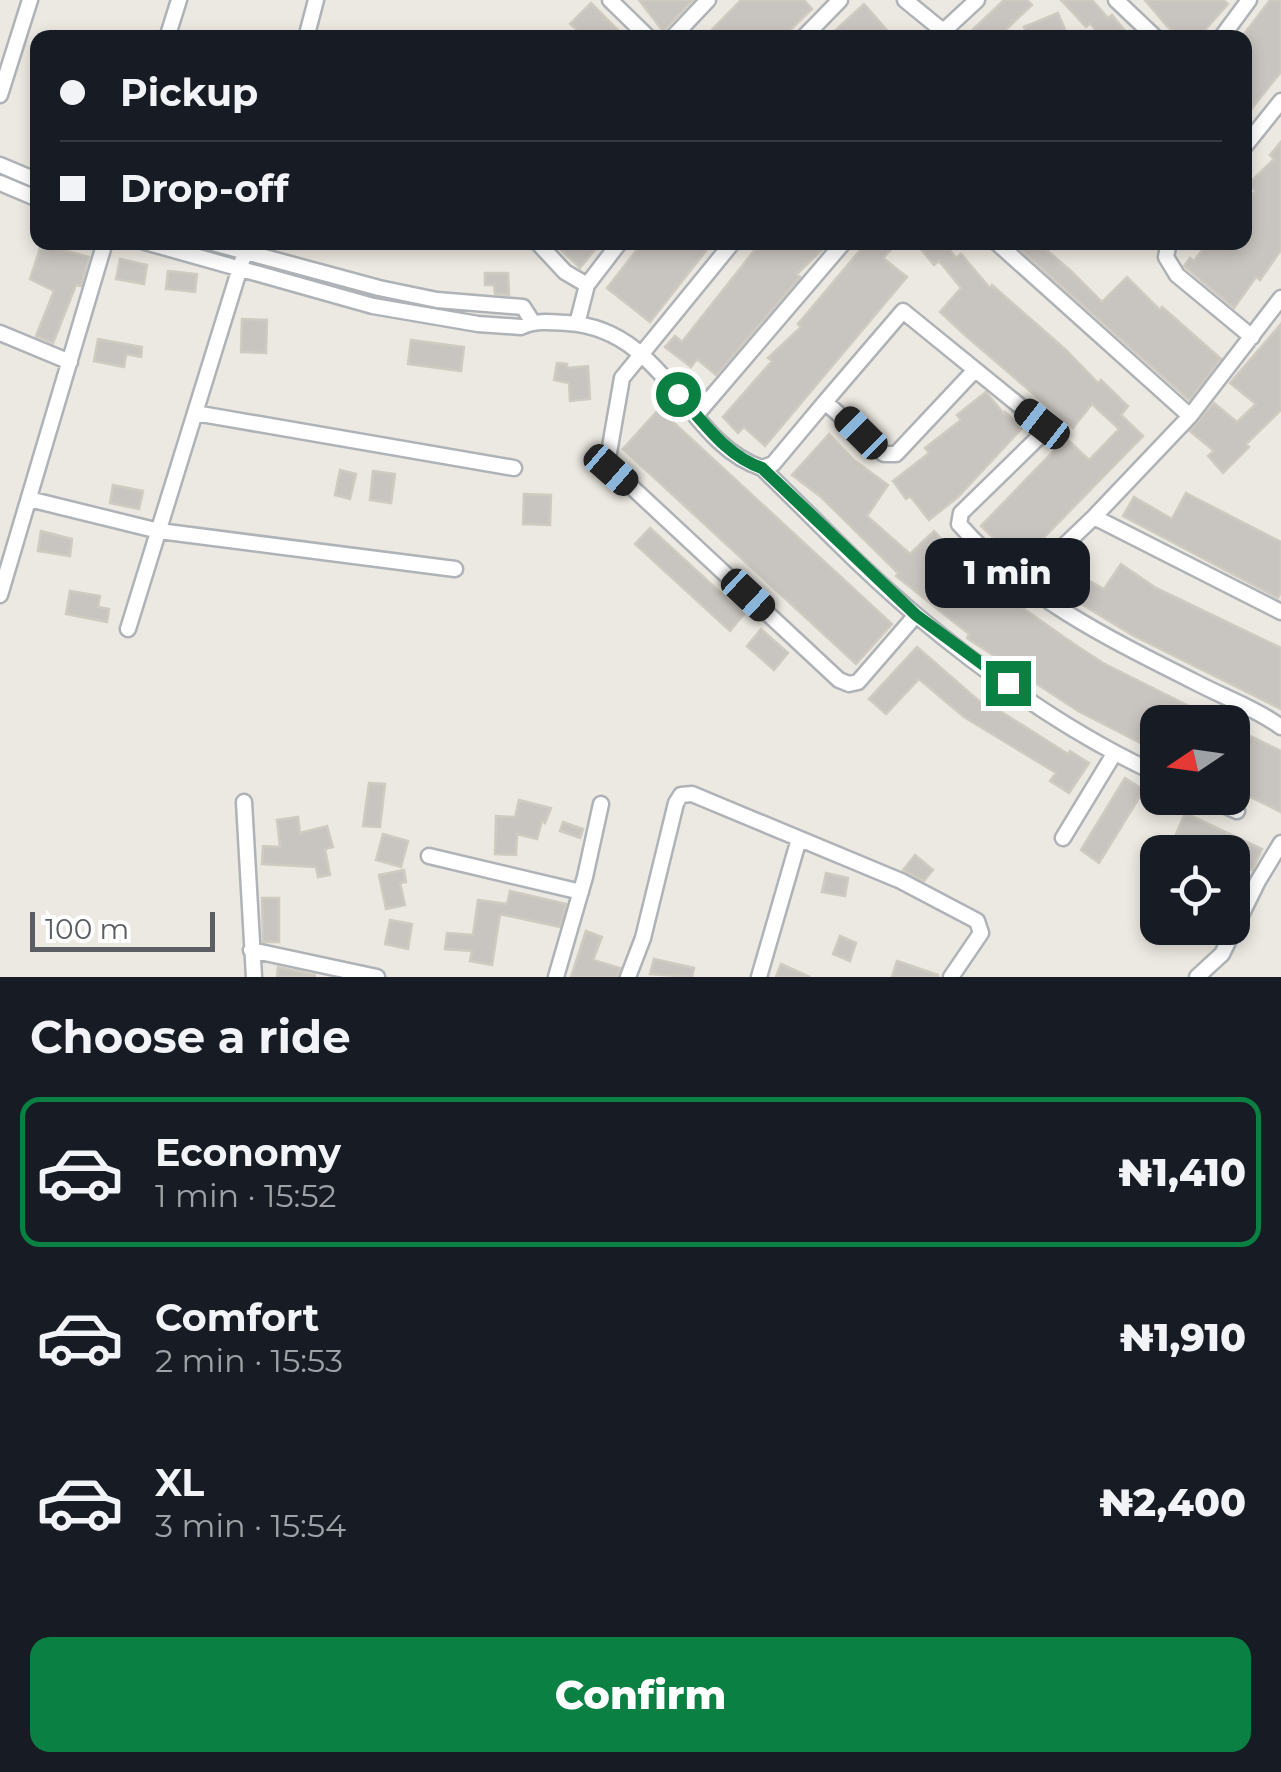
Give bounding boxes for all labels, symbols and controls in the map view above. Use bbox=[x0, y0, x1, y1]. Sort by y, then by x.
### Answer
text: Pickup bbox=[120, 69, 258, 116]
text: Drop-off bbox=[120, 165, 289, 212]
route start bbox=[656, 372, 701, 417]
car bbox=[1009, 394, 1075, 454]
car bbox=[829, 401, 893, 465]
car bbox=[579, 439, 643, 501]
callout: 1 min bbox=[926, 538, 1090, 608]
text: 1 min bbox=[963, 553, 1052, 592]
car bbox=[716, 564, 780, 626]
route end bbox=[986, 661, 1031, 706]
north arrow bbox=[1140, 705, 1250, 815]
map controls bbox=[1140, 705, 1250, 945]
button: locate bbox=[1140, 835, 1250, 945]
scale bar bbox=[30, 907, 215, 951]
text: 100 m bbox=[45, 912, 129, 946]
text: Choose a ride bbox=[30, 1009, 351, 1064]
icon: car bbox=[35, 1127, 125, 1217]
text: Economy bbox=[155, 1129, 341, 1176]
text: ₦1,410 bbox=[1118, 1149, 1246, 1196]
text: 1 min · 15:52 bbox=[155, 1176, 337, 1215]
icon: car bbox=[35, 1292, 125, 1382]
text: Comfort bbox=[155, 1294, 319, 1341]
text: ₦1,910 bbox=[1119, 1314, 1246, 1361]
text: 2 min · 15:53 bbox=[155, 1341, 343, 1380]
icon: car bbox=[35, 1457, 125, 1547]
text: XL bbox=[155, 1459, 204, 1506]
text: ₦2,400 bbox=[1099, 1479, 1246, 1526]
text: 3 min · 15:54 bbox=[155, 1506, 346, 1545]
button: Confirm bbox=[30, 1637, 1251, 1752]

